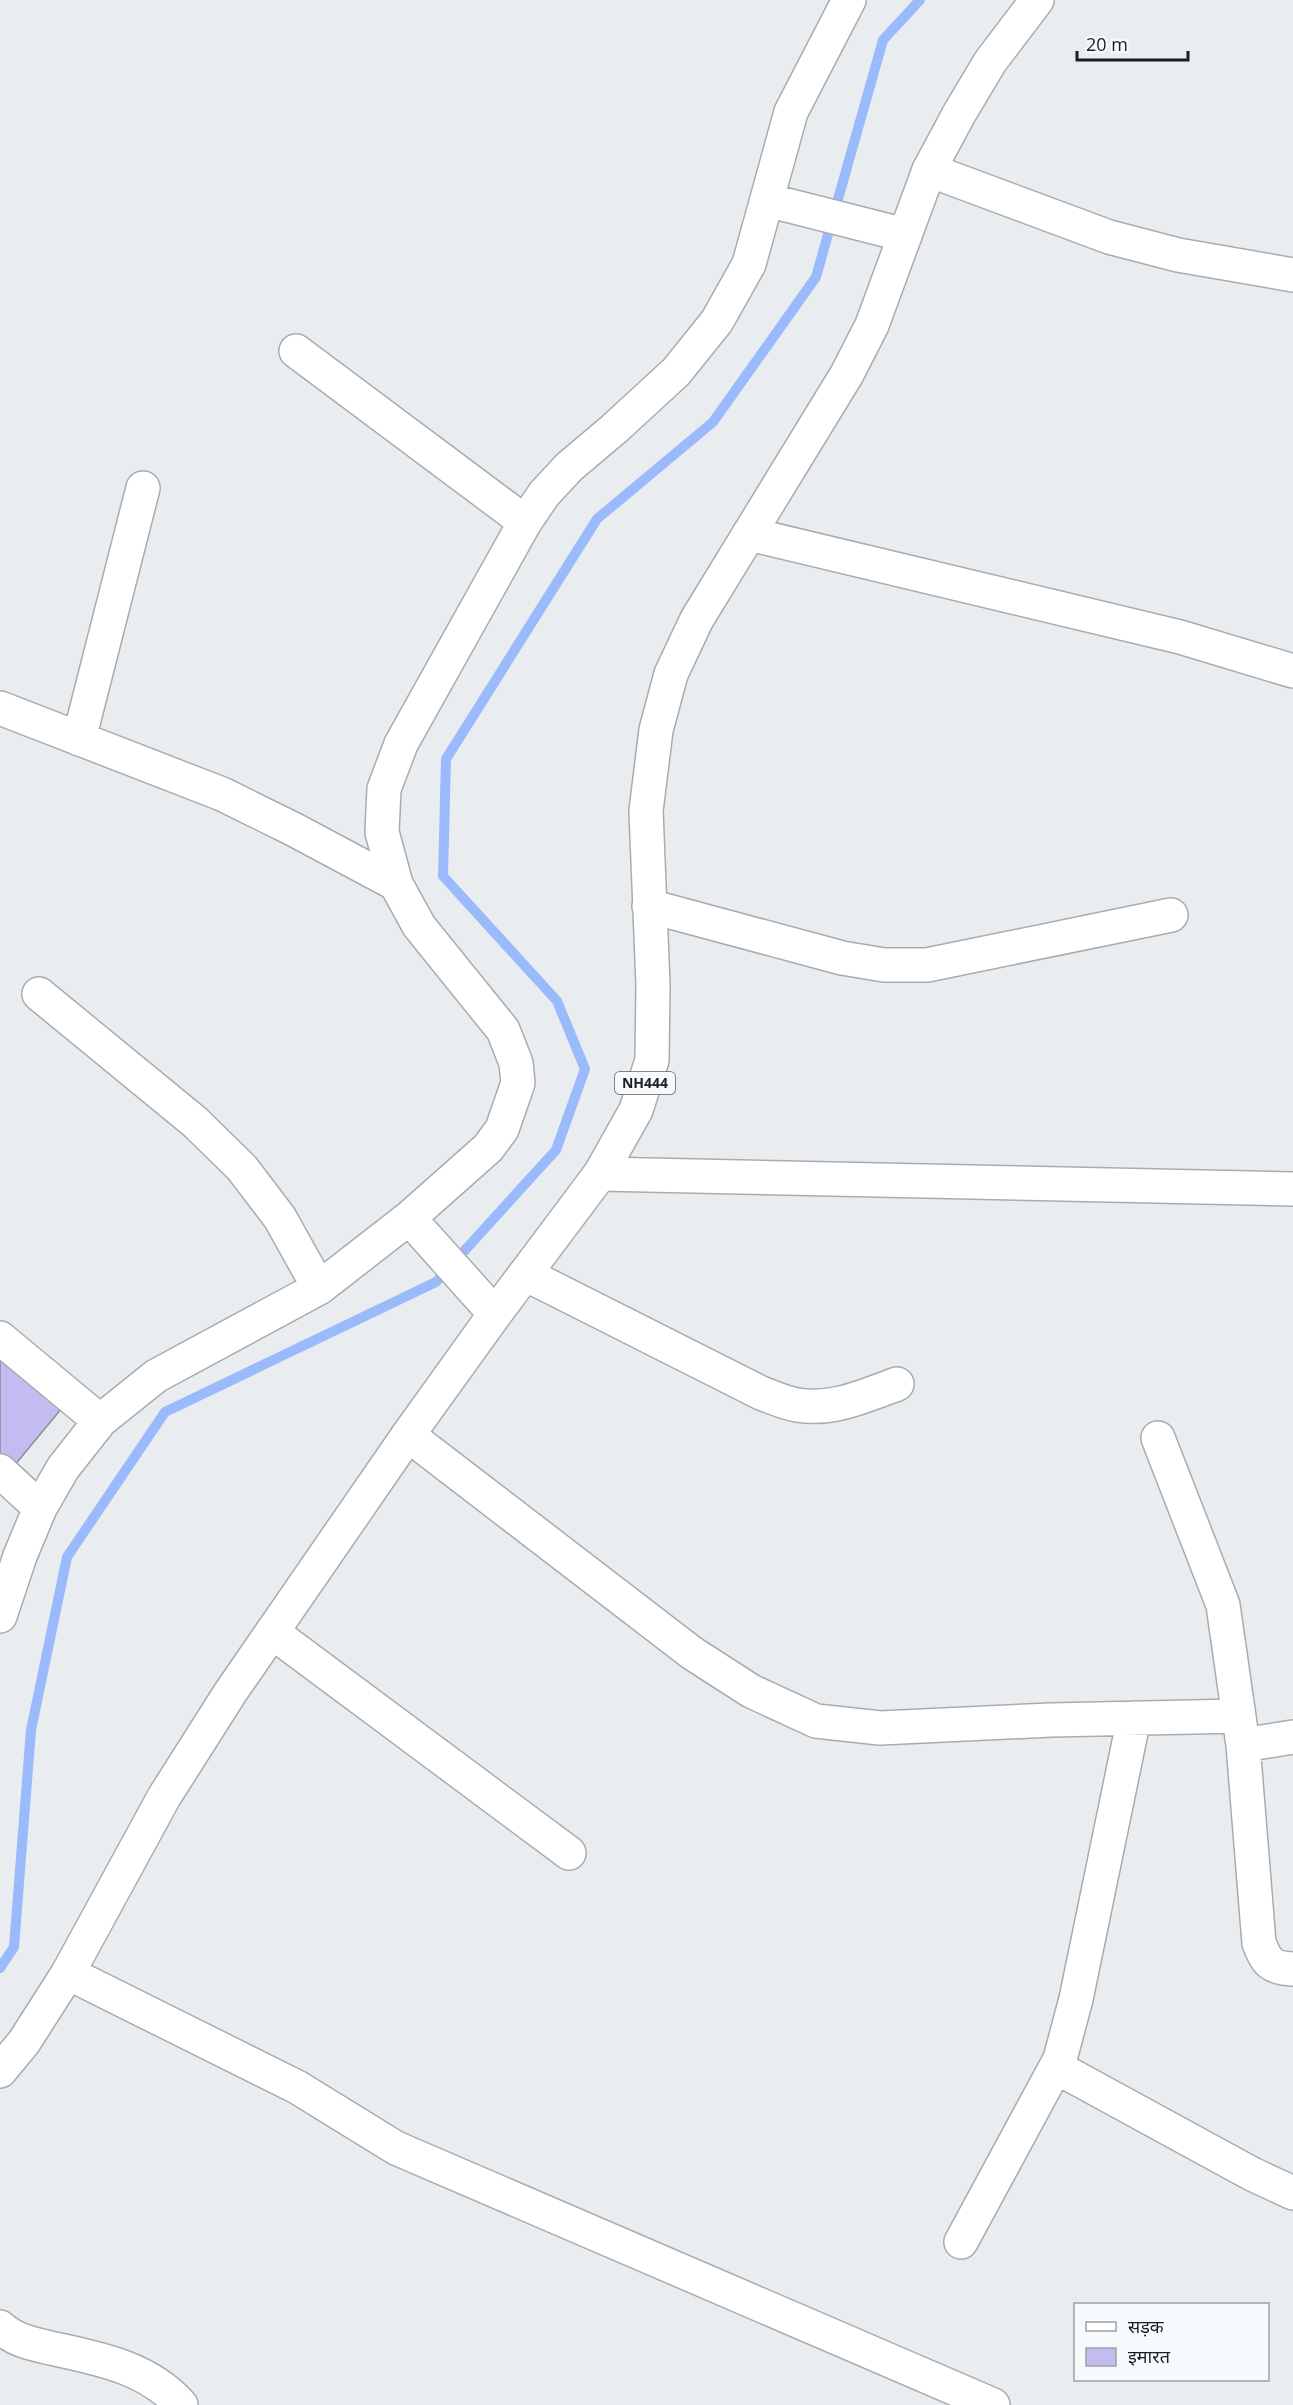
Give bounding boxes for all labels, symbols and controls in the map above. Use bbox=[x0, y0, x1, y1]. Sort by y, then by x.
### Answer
scale bar bbox=[1077, 24, 1188, 62]
text: 20 m bbox=[1086, 32, 1128, 56]
road number: NH444 bbox=[615, 1072, 675, 1094]
legend bbox=[1074, 2303, 1269, 2381]
text: सड़क bbox=[1128, 2314, 1165, 2338]
text: इमारत bbox=[1128, 2344, 1171, 2368]

